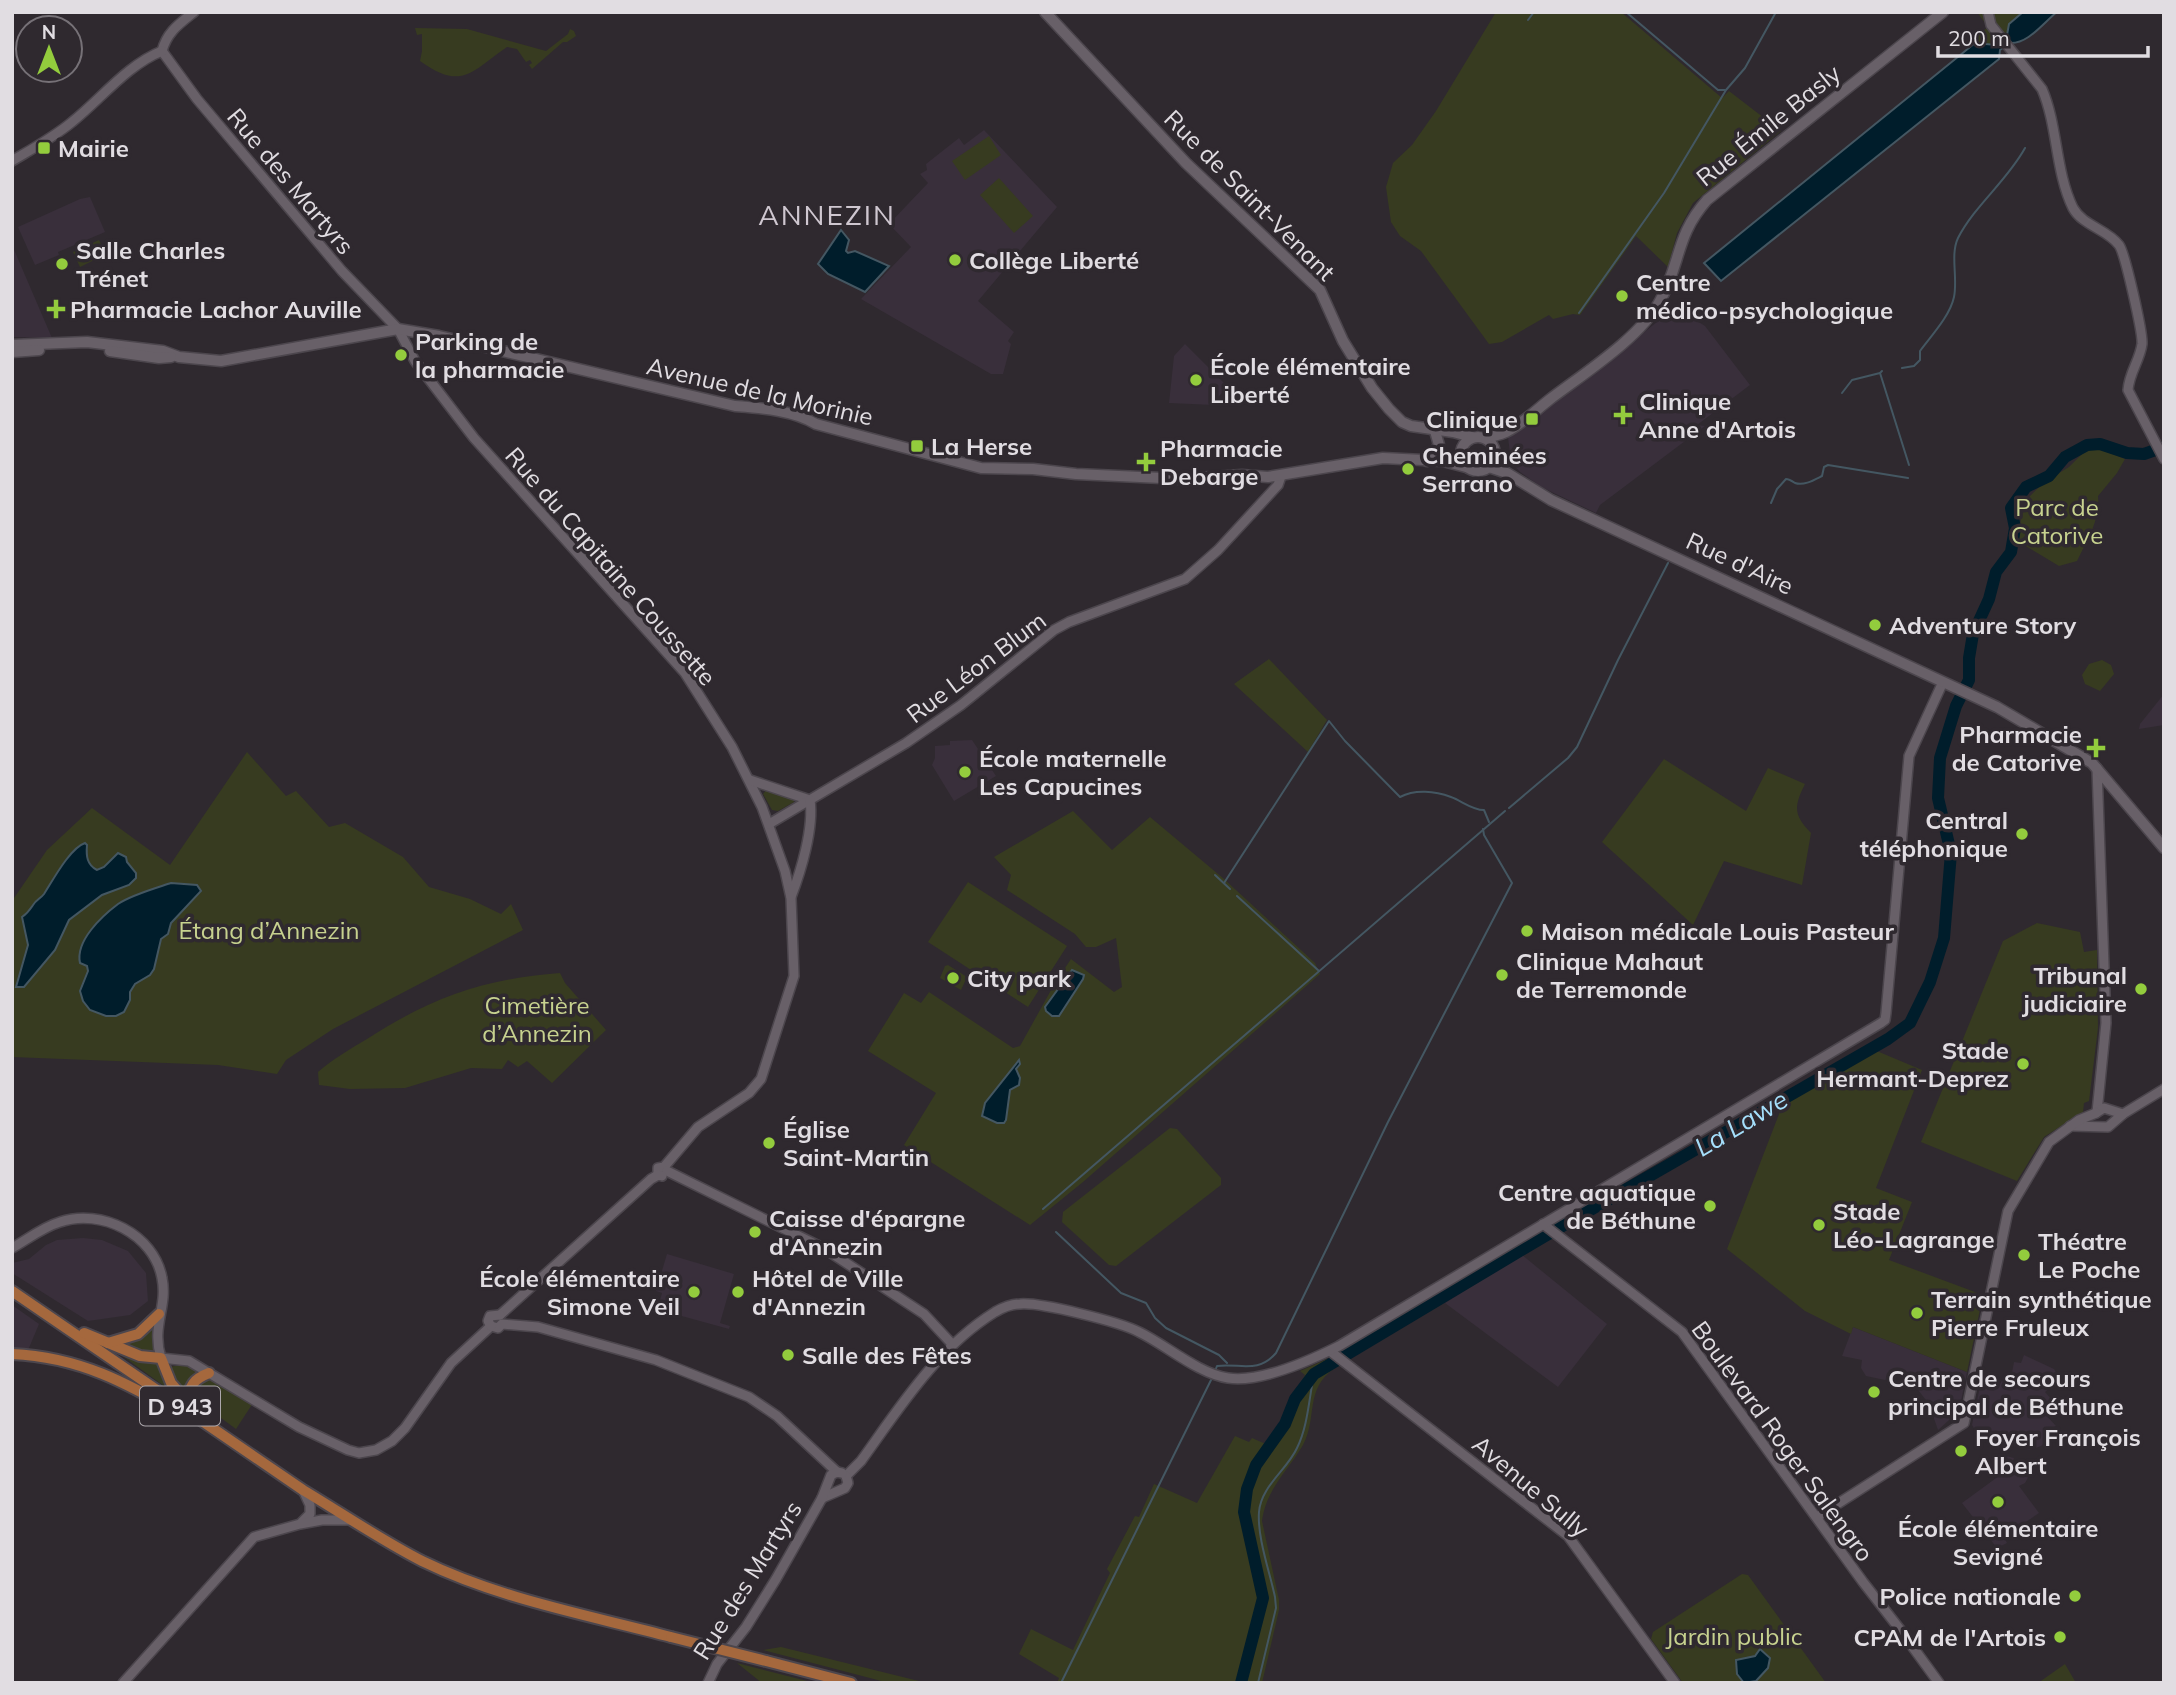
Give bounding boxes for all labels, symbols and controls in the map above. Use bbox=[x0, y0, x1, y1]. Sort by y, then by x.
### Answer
north arrow bbox=[14, 14, 84, 84]
scale bar bbox=[1938, 14, 2148, 58]
text: N bbox=[42, 20, 56, 44]
text: 200 m bbox=[1948, 25, 2010, 51]
street label: Rue Émile Basly bbox=[1690, 58, 1846, 192]
street label: Rue des Martyrs bbox=[221, 102, 361, 260]
street label: Rue de Saint-Venant bbox=[1158, 103, 1342, 287]
place label: Mairie bbox=[58, 133, 129, 163]
marker: Mairie bbox=[36, 140, 52, 156]
district label: ANNEZIN bbox=[758, 197, 896, 232]
place label: Salle Charles Trénet bbox=[76, 235, 225, 293]
place label: Collège Liberté bbox=[969, 245, 1139, 275]
marker: Collège Liberté bbox=[947, 252, 963, 268]
marker: Salle Charles Trénet bbox=[54, 256, 70, 272]
place label: Centre médico-psychologique bbox=[1636, 267, 1893, 325]
marker: Centre médico-psychologique bbox=[1614, 288, 1630, 304]
place label: Pharmacie Lachor Auville bbox=[70, 294, 362, 324]
marker: Pharmacie Lachor Auville bbox=[48, 301, 64, 317]
place label: Parking de la pharmacie bbox=[415, 326, 564, 384]
marker: Parking de la pharmacie bbox=[393, 347, 409, 363]
street label: Avenue de la Morinie bbox=[644, 350, 876, 432]
place label: École élémentaire Liberté bbox=[1210, 351, 1411, 409]
marker: École élémentaire Liberté bbox=[1188, 372, 1204, 388]
place label: Clinique Anne d'Artois bbox=[1639, 386, 1796, 444]
place label: Clinique bbox=[1426, 404, 1518, 434]
marker: Clinique Anne d'Artois bbox=[1613, 405, 1633, 425]
marker: Clinique bbox=[1524, 411, 1540, 427]
place label: La Herse bbox=[931, 431, 1032, 461]
place label: Pharmacie Debarge bbox=[1160, 433, 1283, 491]
marker: La Herse bbox=[909, 438, 925, 454]
place label: Cheminées Serrano bbox=[1422, 440, 1547, 498]
street label: Rue du Capitaine Coussette bbox=[499, 441, 723, 691]
marker: Pharmacie Debarge bbox=[1138, 454, 1154, 470]
marker: Cheminées Serrano bbox=[1400, 461, 1416, 477]
park label: Parc de Catorive bbox=[2011, 492, 2103, 550]
street label: Rue d'Aire bbox=[1682, 525, 1798, 601]
street label: Rue Léon Blum bbox=[900, 605, 1052, 729]
place label: Adventure Story bbox=[1889, 610, 2077, 640]
marker: Adventure Story bbox=[1867, 617, 1883, 633]
place label: Pharmacie de Catorive bbox=[1952, 719, 2082, 777]
marker: Pharmacie de Catorive bbox=[2088, 740, 2104, 756]
place label: École maternelle Les Capucines bbox=[979, 743, 1167, 801]
marker: École maternelle Les Capucines bbox=[957, 764, 973, 780]
place label: Central téléphonique bbox=[1860, 805, 2008, 863]
marker: Central téléphonique bbox=[2014, 826, 2030, 842]
park label: Étang d’Annezin bbox=[178, 915, 360, 945]
place label: Maison médicale Louis Pasteur bbox=[1541, 916, 1894, 946]
marker: Maison médicale Louis Pasteur bbox=[1519, 923, 1535, 939]
place label: Clinique Mahaut de Terremonde bbox=[1516, 946, 1703, 1004]
place label: Tribunal judiciaire bbox=[2021, 960, 2127, 1018]
place label: City park bbox=[967, 963, 1072, 993]
marker: Clinique Mahaut de Terremonde bbox=[1494, 967, 1510, 983]
marker: City park bbox=[945, 970, 961, 986]
marker: Tribunal judiciaire bbox=[2133, 981, 2149, 997]
park label: Cimetière d’Annezin bbox=[482, 990, 592, 1048]
place label: Stade Hermant-Deprez bbox=[1816, 1035, 2009, 1093]
marker: Stade Hermant-Deprez bbox=[2015, 1056, 2031, 1072]
water label: La Lawe bbox=[1688, 1082, 1794, 1164]
place label: Église Saint-Martin bbox=[783, 1114, 929, 1172]
marker: Église Saint-Martin bbox=[761, 1135, 777, 1151]
place label: Centre aquatique de Béthune bbox=[1498, 1177, 1696, 1235]
place label: Stade Léo-Lagrange bbox=[1833, 1196, 1995, 1254]
marker: Centre aquatique de Béthune bbox=[1702, 1198, 1718, 1214]
place label: Caisse d'épargne d'Annezin bbox=[769, 1203, 965, 1261]
marker: Stade Léo-Lagrange bbox=[1811, 1217, 1827, 1233]
marker: Caisse d'épargne d'Annezin bbox=[747, 1224, 763, 1240]
place label: Théatre Le Poche bbox=[2038, 1226, 2140, 1284]
marker: Théatre Le Poche bbox=[2016, 1247, 2032, 1263]
place label: École élémentaire Simone Veil bbox=[479, 1263, 680, 1321]
place label: Hôtel de Ville d'Annezin bbox=[752, 1263, 904, 1321]
marker: École élémentaire Simone Veil bbox=[686, 1284, 702, 1300]
marker: Hôtel de Ville d'Annezin bbox=[730, 1284, 746, 1300]
place label: Terrain synthétique Pierre Fruleux bbox=[1931, 1284, 2152, 1342]
marker: Terrain synthétique Pierre Fruleux bbox=[1909, 1305, 1925, 1321]
street label: Boulevard Roger Salengro bbox=[1686, 1315, 1880, 1567]
place label: Salle des Fêtes bbox=[802, 1340, 972, 1370]
marker: Salle des Fêtes bbox=[780, 1347, 796, 1363]
place label: Centre de secours principal de Béthune bbox=[1888, 1363, 2124, 1421]
marker: Centre de secours principal de Béthune bbox=[1866, 1384, 1882, 1400]
road number: D 943 bbox=[140, 1386, 220, 1426]
place label: Foyer François Albert bbox=[1975, 1422, 2141, 1480]
street label: Avenue Sully bbox=[1467, 1429, 1596, 1544]
marker: Foyer François Albert bbox=[1953, 1443, 1969, 1459]
marker: École élémentaire Sevigné bbox=[1990, 1494, 2006, 1510]
street label: Rue des Martyrs bbox=[686, 1495, 808, 1665]
place label: École élémentaire Sevigné bbox=[1898, 1513, 2098, 1571]
place label: Police nationale bbox=[1880, 1581, 2061, 1611]
marker: Police nationale bbox=[2067, 1588, 2083, 1604]
park label: Jardin public bbox=[1665, 1621, 1803, 1651]
place label: CPAM de l'Artois bbox=[1854, 1622, 2046, 1652]
marker: CPAM de l'Artois bbox=[2052, 1629, 2068, 1645]

